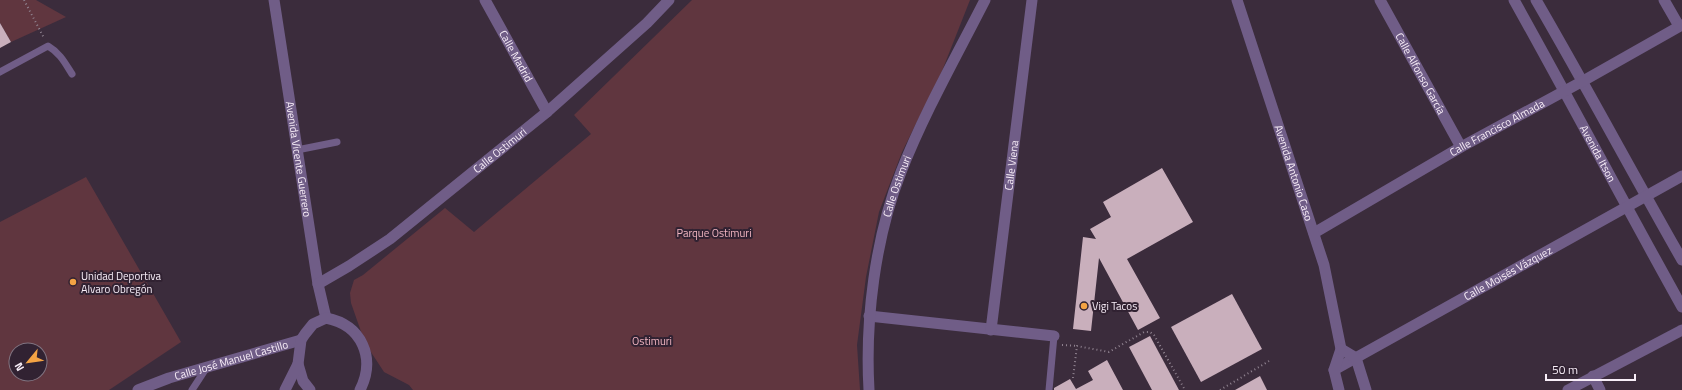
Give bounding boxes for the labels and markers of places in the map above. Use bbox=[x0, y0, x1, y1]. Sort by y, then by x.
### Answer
place label: Unidad Deportiva Alvaro Obregón bbox=[81, 268, 162, 297]
marker: Unidad Deportiva Alvaro Obregón bbox=[68, 277, 78, 287]
place label: Vigi Tacos bbox=[1092, 298, 1137, 314]
marker: Vigi Tacos bbox=[1079, 301, 1089, 311]

